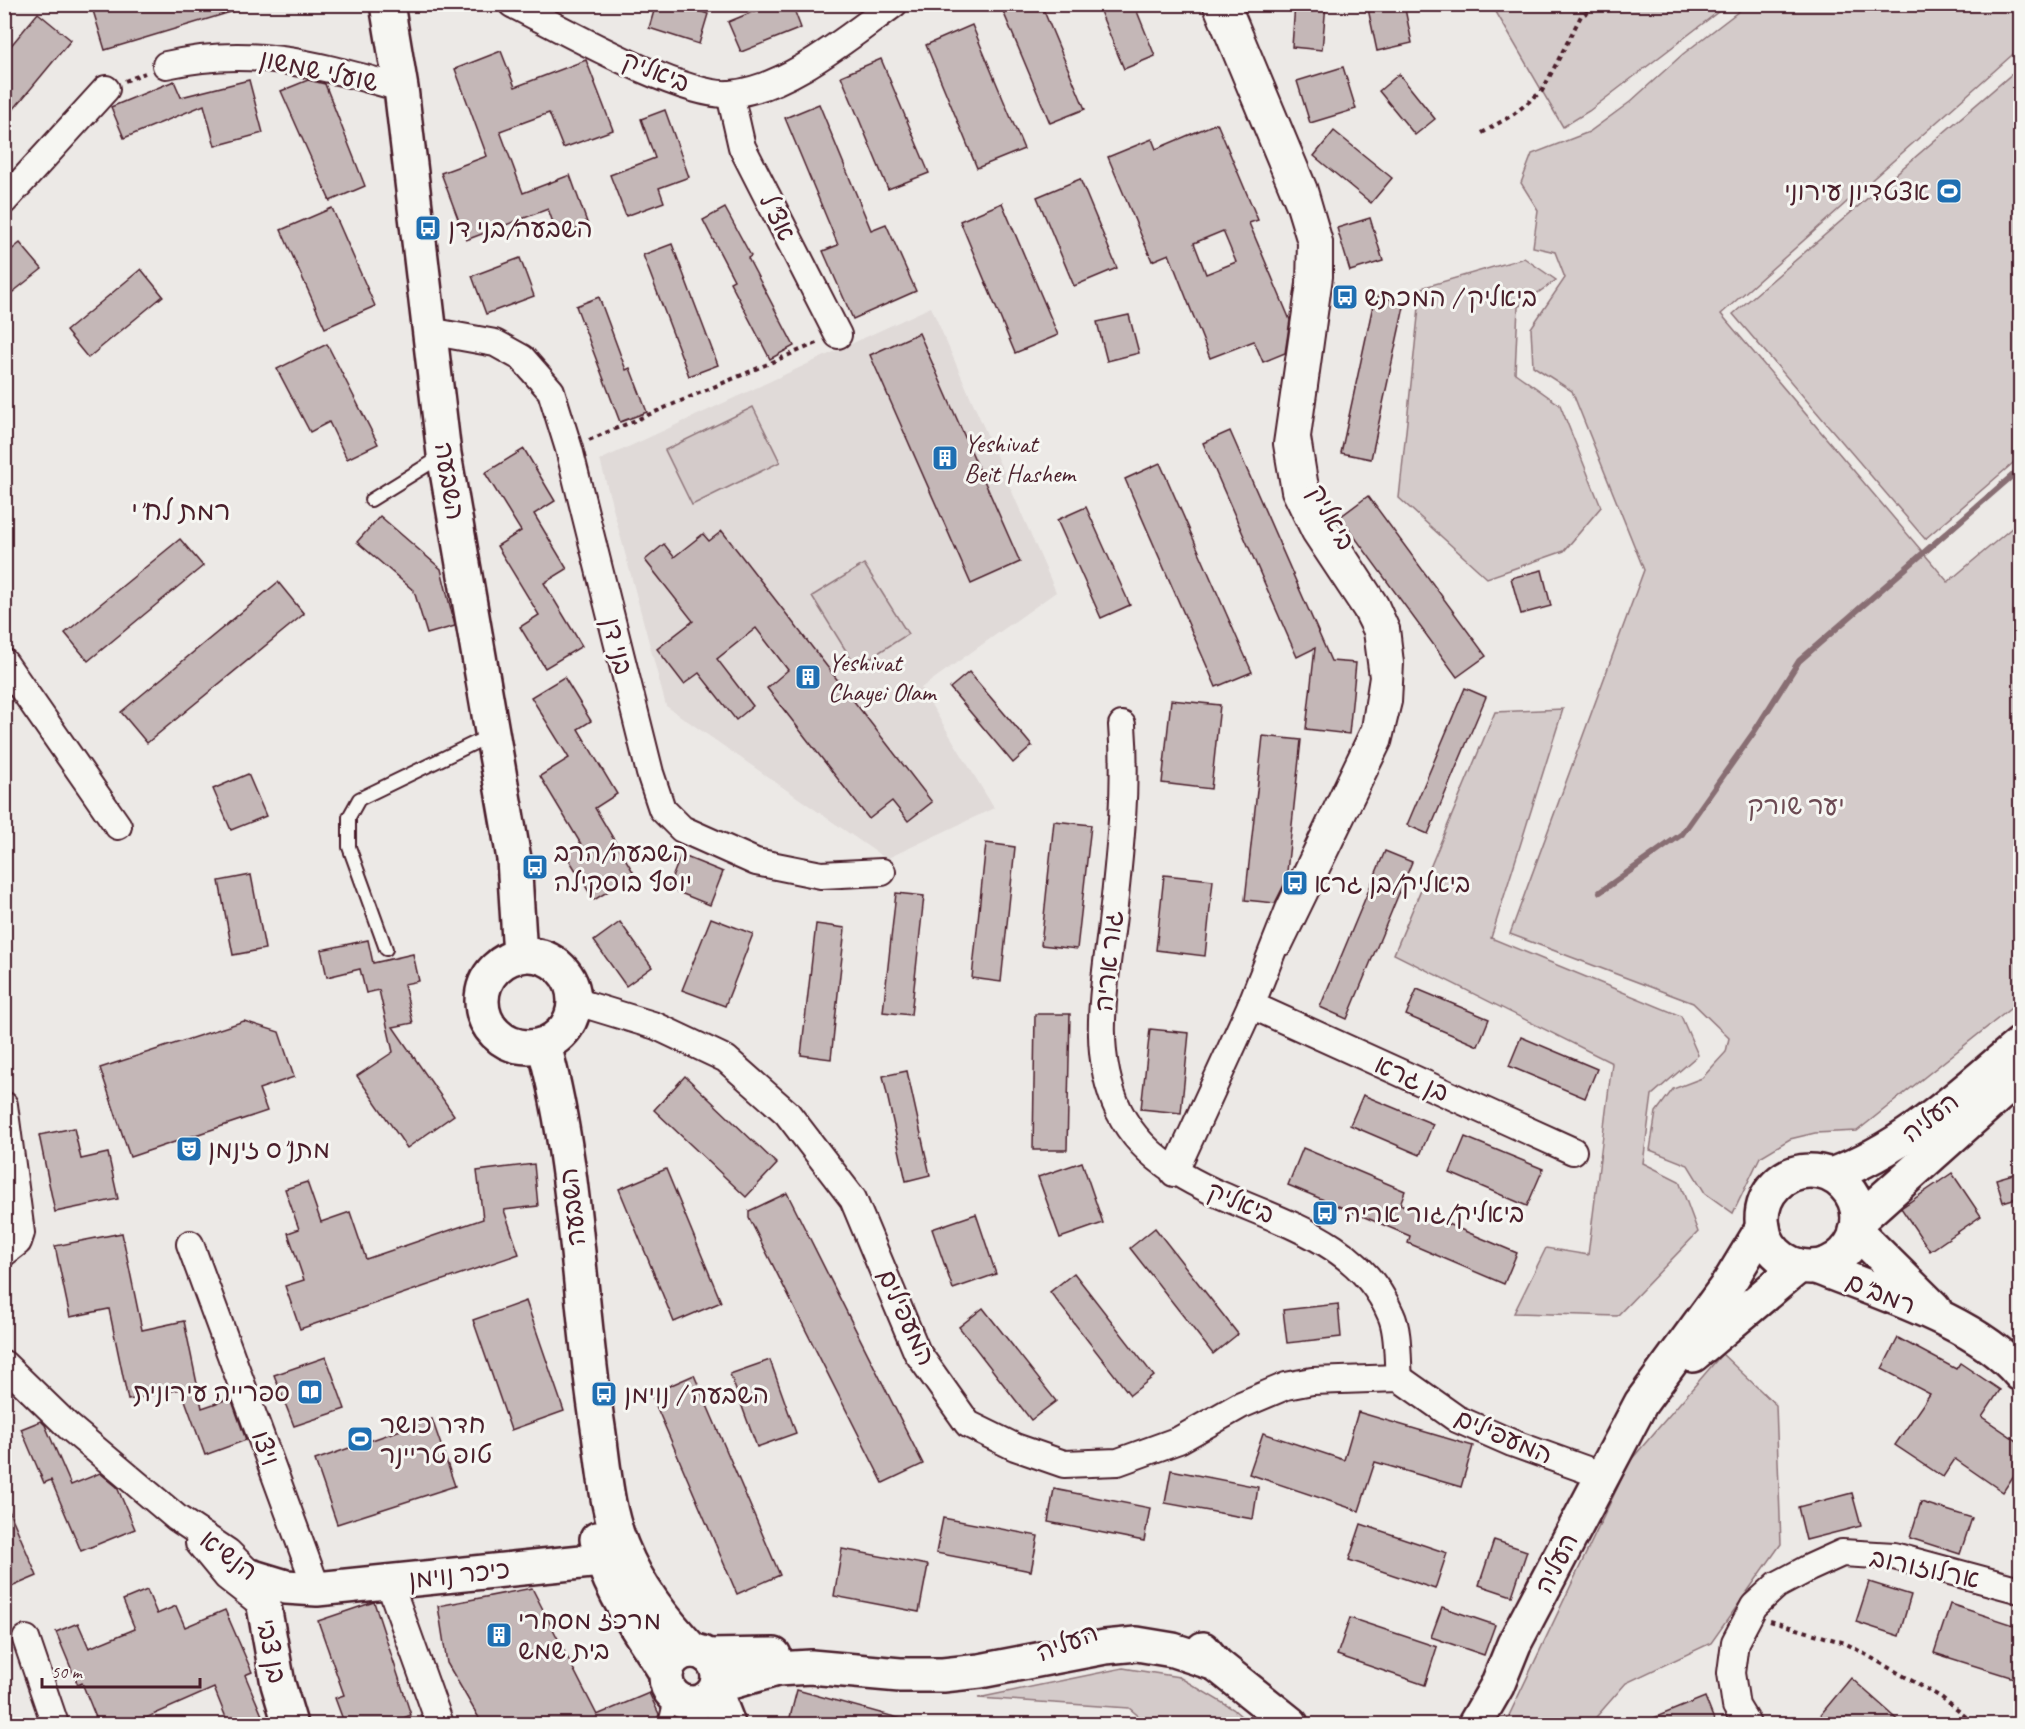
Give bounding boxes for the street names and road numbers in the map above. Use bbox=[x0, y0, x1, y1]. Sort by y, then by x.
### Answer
street label: שועלי שמשון bbox=[257, 42, 381, 99]
street label: ביאליק bbox=[617, 43, 695, 100]
street label: אצ"ל bbox=[752, 188, 803, 246]
street label: השבעה bbox=[427, 440, 472, 522]
street label: ביאליק bbox=[1300, 478, 1363, 556]
street label: בני דן bbox=[595, 614, 641, 678]
street label: גור אריה bbox=[1087, 909, 1130, 1013]
street label: בן גרא bbox=[1370, 1048, 1454, 1109]
street label: העליה bbox=[1895, 1085, 1966, 1150]
street label: השבעה bbox=[552, 1166, 593, 1248]
street label: ביאליק bbox=[1202, 1174, 1280, 1231]
street label: המעפילים bbox=[870, 1263, 943, 1371]
street label: רמב"ם bbox=[1841, 1265, 1920, 1322]
street label: המעפילים bbox=[1450, 1401, 1558, 1472]
street label: ויצו bbox=[244, 1426, 287, 1470]
street label: הנשיא bbox=[193, 1523, 264, 1588]
street label: העליה bbox=[1527, 1527, 1586, 1599]
street label: ארלוזורוב bbox=[1867, 1541, 1983, 1596]
street label: כיכר נוימן bbox=[407, 1553, 511, 1596]
street label: בן צבי bbox=[249, 1616, 294, 1686]
street label: העליה bbox=[1031, 1616, 1103, 1669]

